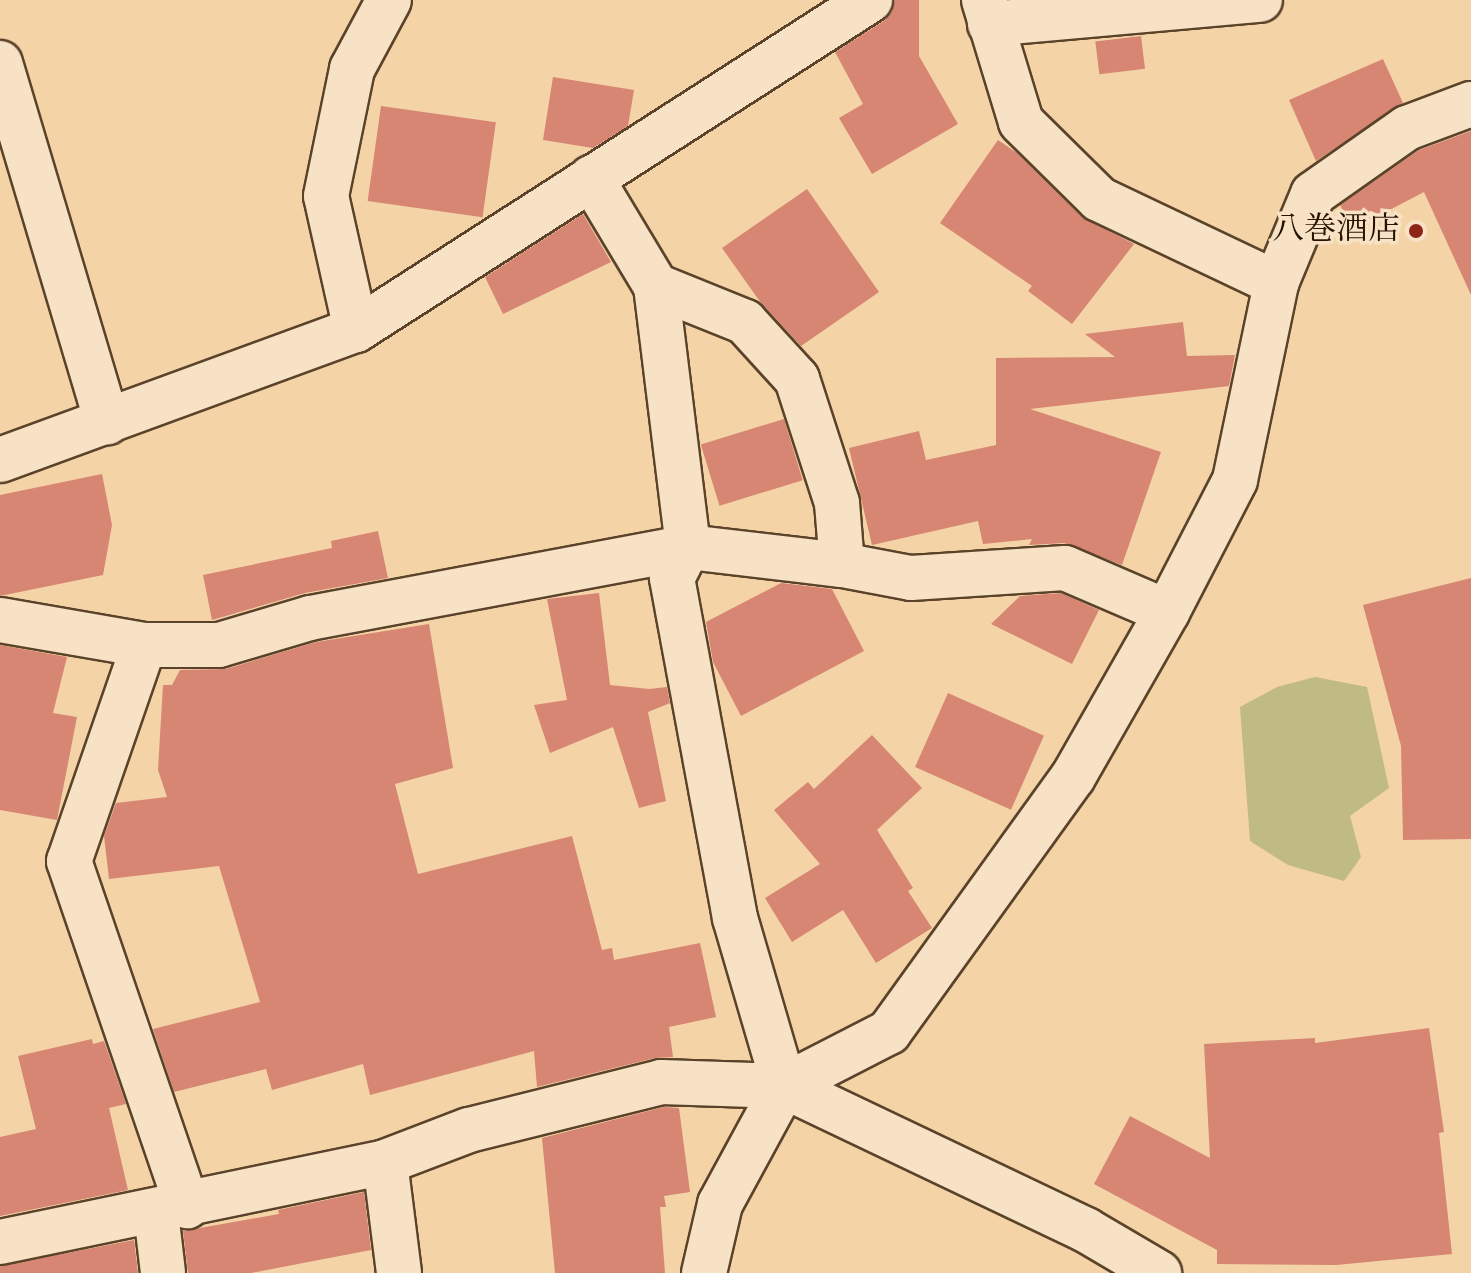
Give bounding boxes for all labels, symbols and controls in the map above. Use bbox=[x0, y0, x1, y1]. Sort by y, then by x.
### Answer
place label: 八巻酒店 bbox=[1272, 212, 1400, 250]
marker: 八巻酒店 bbox=[1407, 222, 1425, 240]

